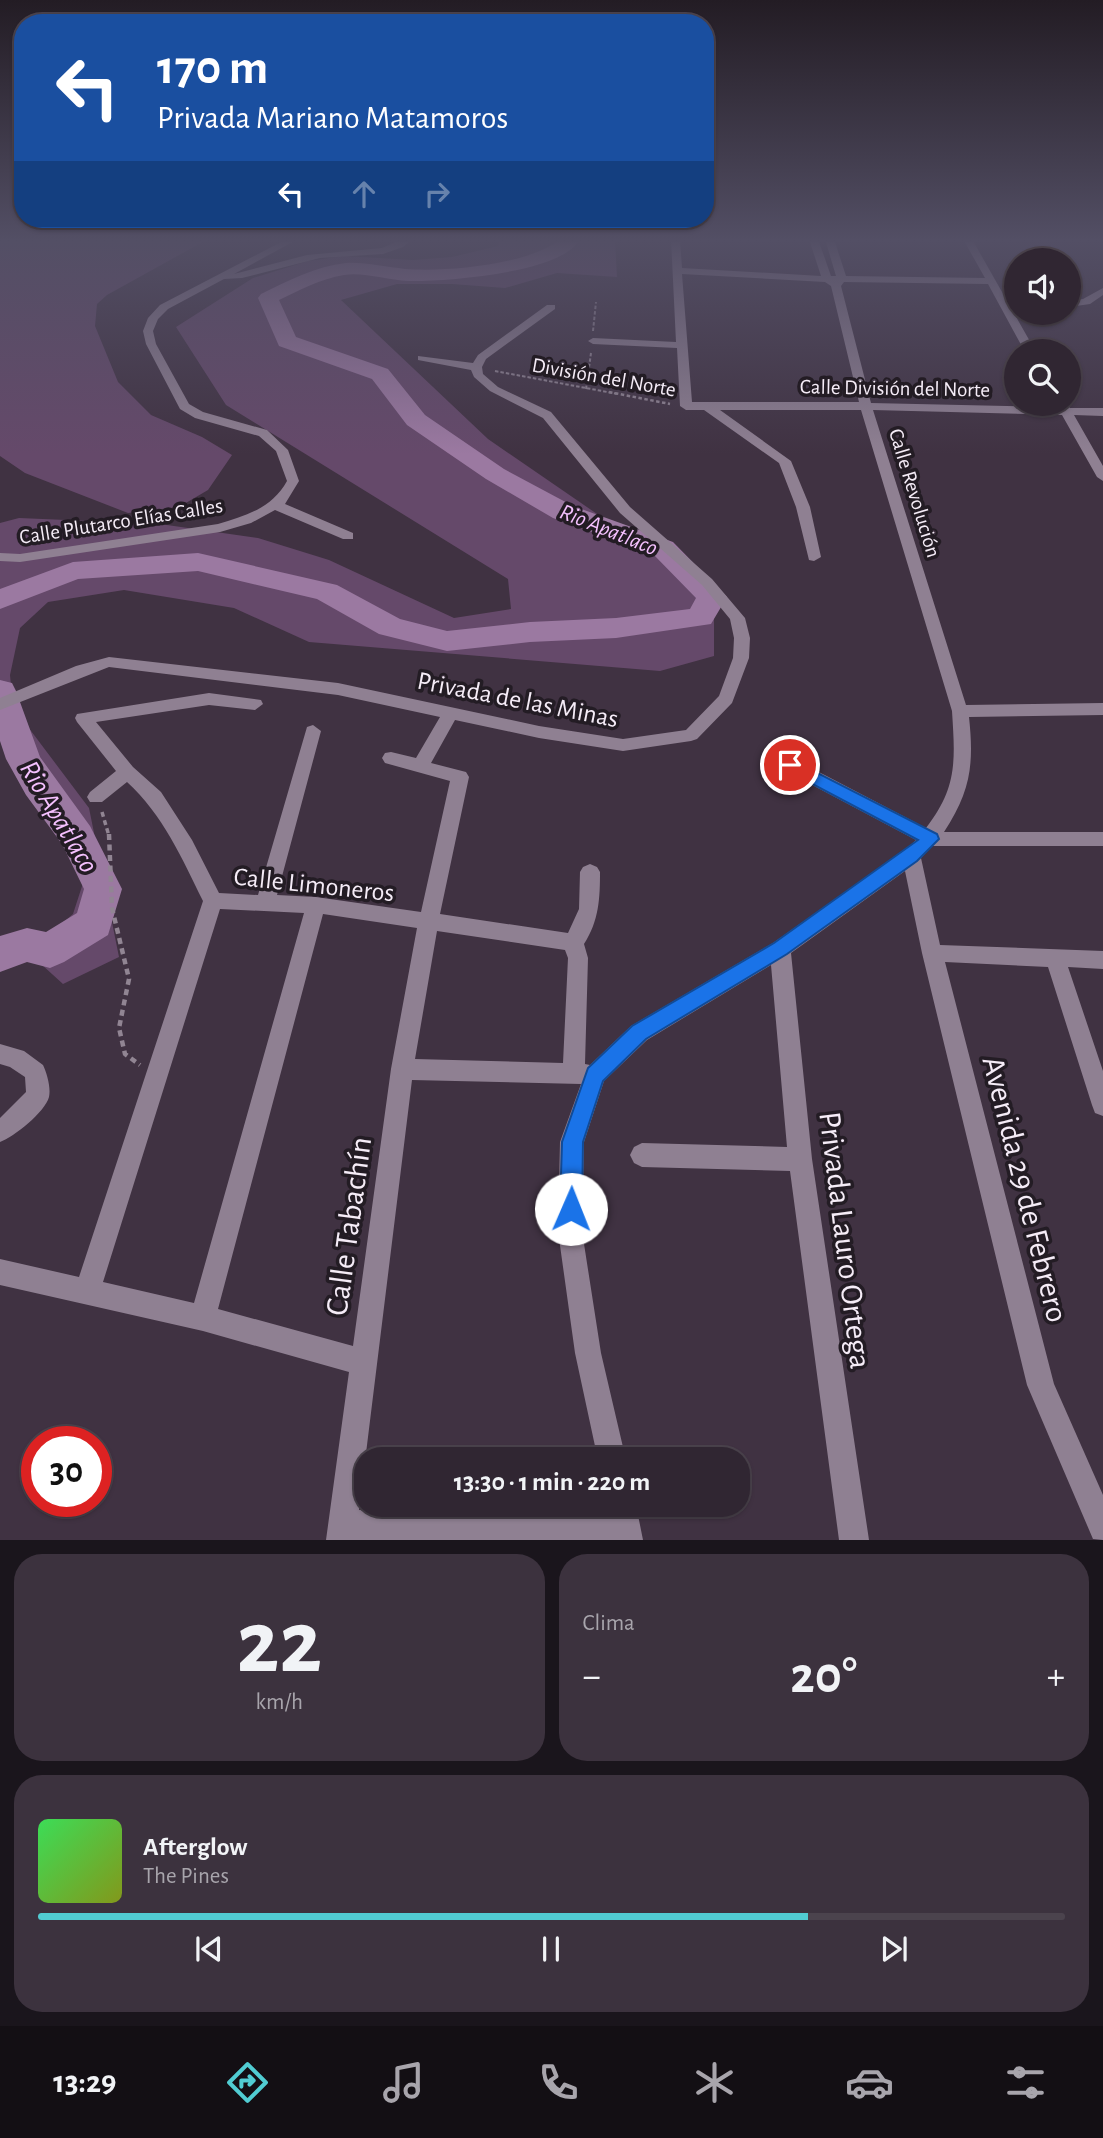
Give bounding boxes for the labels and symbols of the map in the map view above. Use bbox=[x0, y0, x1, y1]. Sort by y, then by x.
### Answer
street label: División del Norte bbox=[530, 354, 678, 401]
street label: Calle División del Norte bbox=[800, 376, 990, 401]
street label: Calle Revolución bbox=[885, 426, 944, 560]
street label: Calle Plutarco Elías Calles bbox=[18, 495, 224, 548]
water label: Rio Apatlaco bbox=[556, 500, 660, 560]
street label: Privada de las Minas bbox=[415, 668, 620, 732]
pin bbox=[760, 735, 820, 795]
water label: Rio Apatlaco bbox=[14, 756, 103, 878]
street label: Calle Limoneros bbox=[232, 864, 395, 906]
street label: Avenida 29 de Febrero bbox=[977, 1053, 1074, 1325]
street label: Privada Lauro Ortega bbox=[813, 1110, 877, 1371]
street label: Calle Tabachín bbox=[321, 1135, 377, 1318]
position arrow bbox=[534, 1172, 608, 1246]
speed limit sign: 30 bbox=[21, 1426, 112, 1517]

